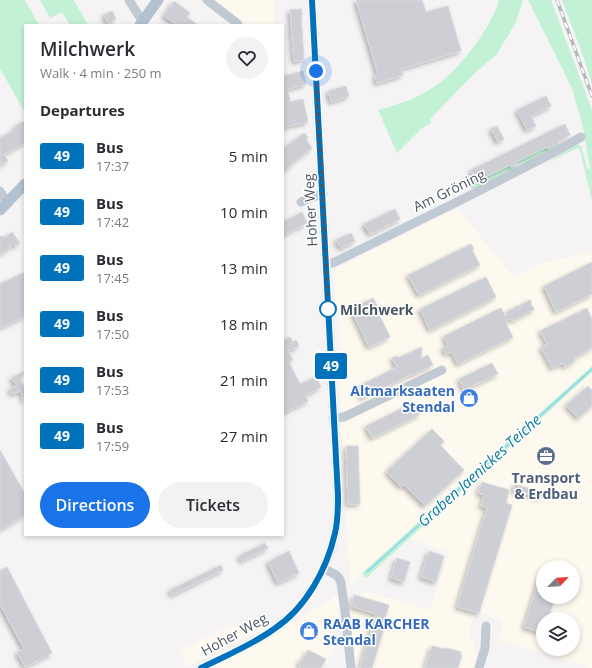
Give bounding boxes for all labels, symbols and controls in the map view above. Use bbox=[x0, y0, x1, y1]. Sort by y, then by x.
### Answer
text: Milchwerk bbox=[40, 36, 135, 62]
button: heart bbox=[226, 37, 268, 79]
your location bbox=[306, 61, 326, 81]
text: Walk · 4 min · 250 m bbox=[40, 64, 162, 82]
text: Departures bbox=[40, 100, 125, 120]
text: Bus bbox=[96, 137, 123, 157]
text: 49 bbox=[54, 146, 70, 165]
text: 5 min bbox=[229, 146, 268, 166]
text: 17:37 bbox=[96, 157, 129, 175]
street label: Am Gröning bbox=[410, 164, 489, 216]
street label: Hoher Weg bbox=[299, 173, 321, 247]
text: Bus bbox=[96, 193, 123, 213]
text: 49 bbox=[54, 202, 70, 221]
text: 10 min bbox=[220, 202, 268, 222]
text: 17:42 bbox=[96, 213, 129, 231]
text: Bus bbox=[96, 249, 123, 269]
text: 49 bbox=[54, 258, 70, 277]
text: 13 min bbox=[220, 258, 268, 278]
text: 17:45 bbox=[96, 269, 129, 287]
marker: Milchwerk bbox=[319, 300, 337, 318]
place label: Milchwerk bbox=[340, 300, 414, 319]
text: Bus bbox=[96, 305, 123, 325]
text: 49 bbox=[54, 314, 70, 333]
text: 18 min bbox=[220, 314, 268, 334]
text: 17:50 bbox=[96, 325, 129, 343]
line badge: 49 bbox=[313, 353, 349, 379]
text: 49 bbox=[323, 356, 339, 375]
text: Bus bbox=[96, 361, 123, 381]
text: 49 bbox=[54, 370, 70, 389]
text: 21 min bbox=[220, 370, 268, 390]
text: 17:53 bbox=[96, 381, 129, 399]
place label: Altmarksaaten Stendal bbox=[350, 381, 455, 416]
shop icon: Altmarksaaten Stendal bbox=[458, 387, 480, 409]
water label: Graben Jaenickes Teiche bbox=[413, 409, 545, 531]
text: Bus bbox=[96, 417, 123, 437]
text: 49 bbox=[54, 426, 70, 445]
text: 27 min bbox=[220, 426, 268, 446]
text: 17:59 bbox=[96, 437, 129, 455]
office icon: Transport & Erdbau bbox=[535, 445, 557, 467]
place label: Transport & Erdbau bbox=[511, 468, 581, 503]
button: Directions bbox=[40, 482, 150, 528]
button: Tickets bbox=[158, 482, 268, 528]
north arrow bbox=[536, 560, 580, 604]
map controls bbox=[536, 560, 580, 656]
street label: Hoher Weg bbox=[197, 608, 271, 660]
button: layers bbox=[536, 612, 580, 656]
place label: RAAB KARCHER Stendal bbox=[323, 614, 430, 649]
shop icon: RAAB KARCHER Stendal bbox=[298, 620, 320, 642]

